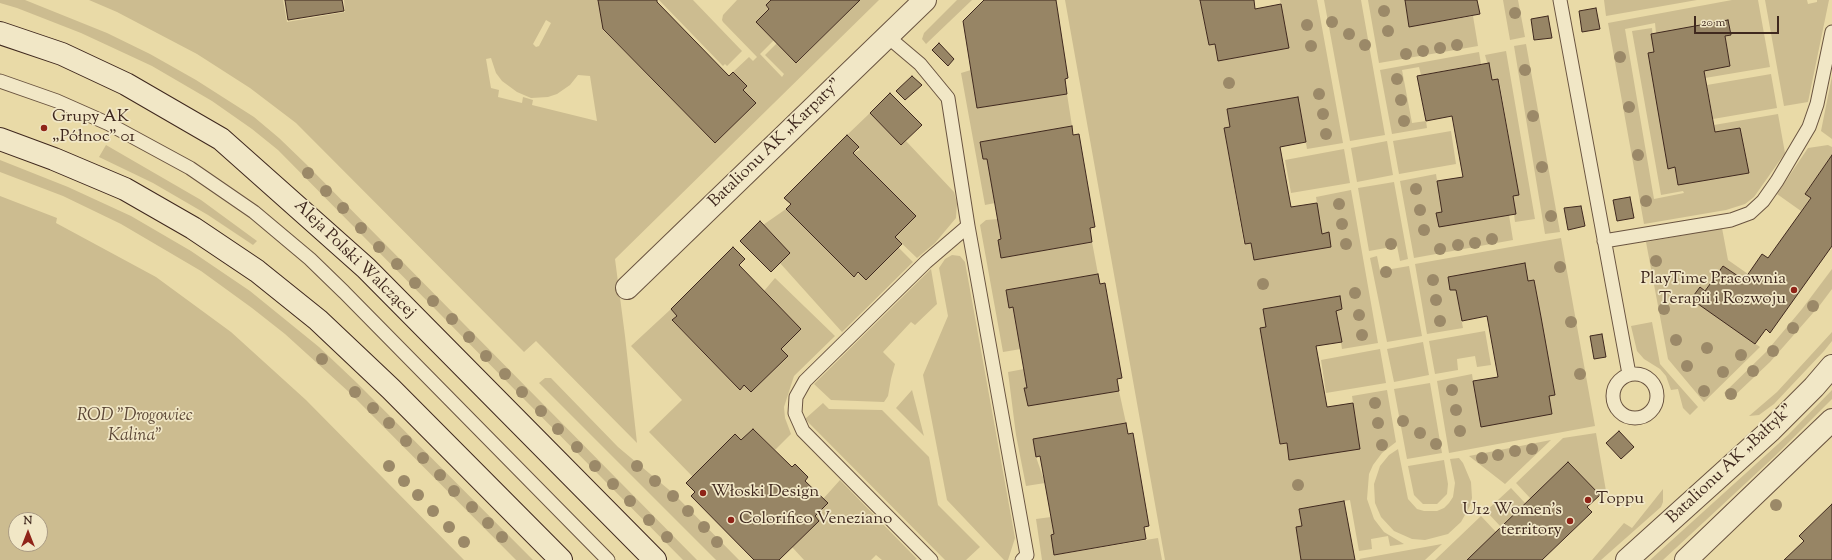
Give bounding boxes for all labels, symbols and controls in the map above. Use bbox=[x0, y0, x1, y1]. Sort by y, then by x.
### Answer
scale bar bbox=[1696, 8, 1781, 34]
text: 20 m bbox=[1701, 14, 1725, 32]
street label: Batalionu AK „Karpaty” bbox=[705, 75, 847, 213]
place label: Grupy AK „Północ” 01 bbox=[52, 108, 135, 148]
marker: Grupy AK „Północ” 01 bbox=[39, 123, 49, 133]
street label: Aleja Polski Walczącej bbox=[289, 196, 419, 324]
place label: PlayTime Pracownia Terapii i Rozwoju bbox=[1640, 270, 1786, 310]
marker: PlayTime Pracownia Terapii i Rozwoju bbox=[1789, 285, 1799, 295]
street label: Batalionu AK „Bałtyk” bbox=[1663, 401, 1799, 529]
park label: ROD "Drogowiec Kalina" bbox=[77, 407, 193, 447]
place label: Włoski Design bbox=[711, 483, 819, 503]
marker: Włoski Design bbox=[698, 488, 708, 498]
place label: Toppu bbox=[1596, 490, 1644, 510]
marker: Toppu bbox=[1583, 495, 1593, 505]
place label: U12 Women's territory bbox=[1462, 501, 1562, 541]
place label: Colorifico Veneziano bbox=[739, 510, 892, 530]
north arrow bbox=[8, 512, 48, 552]
text: N bbox=[24, 513, 32, 529]
marker: Colorifico Veneziano bbox=[726, 515, 736, 525]
marker: U12 Women's territory bbox=[1565, 516, 1575, 526]

